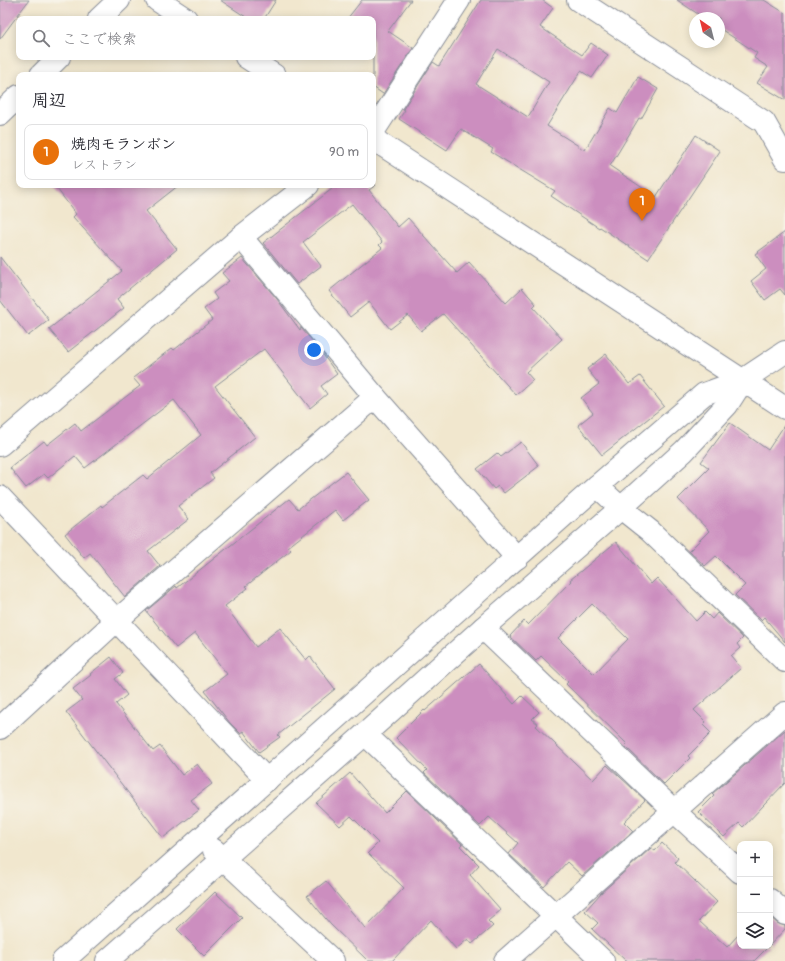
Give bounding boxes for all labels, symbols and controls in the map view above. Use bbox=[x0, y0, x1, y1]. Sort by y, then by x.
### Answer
north arrow bbox=[689, 12, 725, 48]
search box bbox=[16, 16, 376, 60]
icon: search bbox=[30, 27, 52, 49]
text: ここで検索 bbox=[62, 30, 137, 49]
text: 周辺 bbox=[32, 90, 66, 111]
text: 焼肉モランボン bbox=[71, 135, 176, 154]
text: 1 bbox=[43, 144, 49, 160]
text: 90 m bbox=[329, 144, 359, 160]
text: レストラン bbox=[71, 157, 137, 173]
pin: 1 bbox=[629, 188, 655, 221]
your location bbox=[304, 340, 324, 360]
map controls bbox=[737, 841, 773, 949]
button: + bbox=[737, 841, 773, 877]
button: − bbox=[737, 877, 773, 913]
button: layers bbox=[737, 913, 773, 949]

